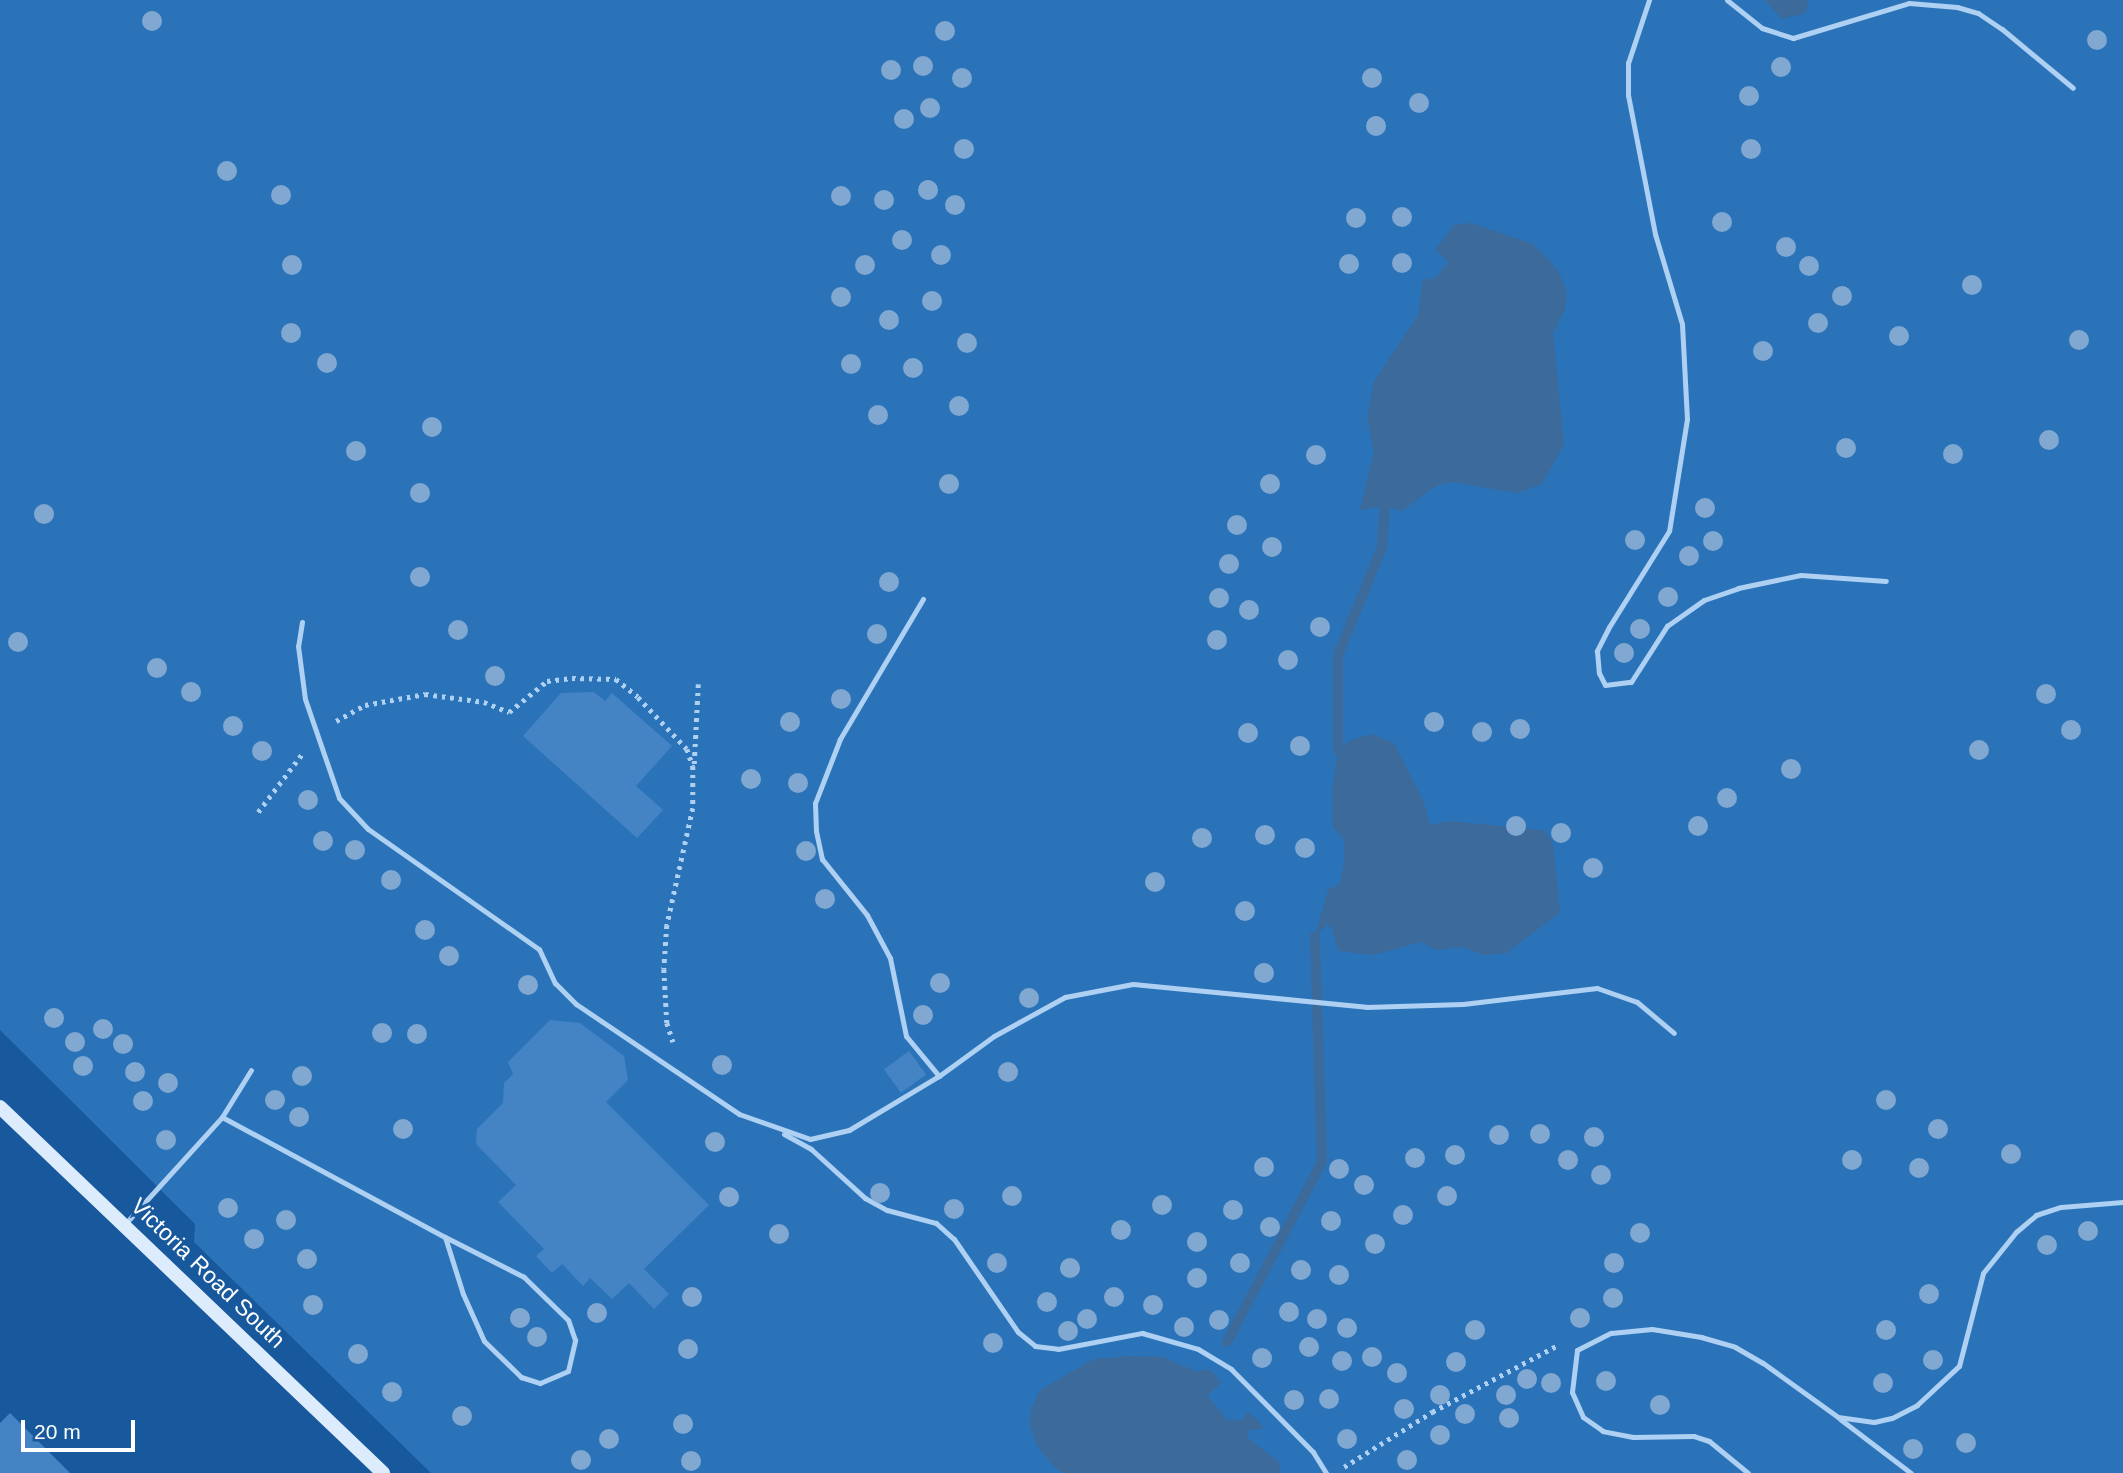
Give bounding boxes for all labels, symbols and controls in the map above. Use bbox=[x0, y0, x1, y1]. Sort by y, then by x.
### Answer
street label: Victoria Road South bbox=[125, 1192, 291, 1354]
scale bar bbox=[24, 1406, 138, 1450]
text: 20 m bbox=[34, 1420, 81, 1443]

